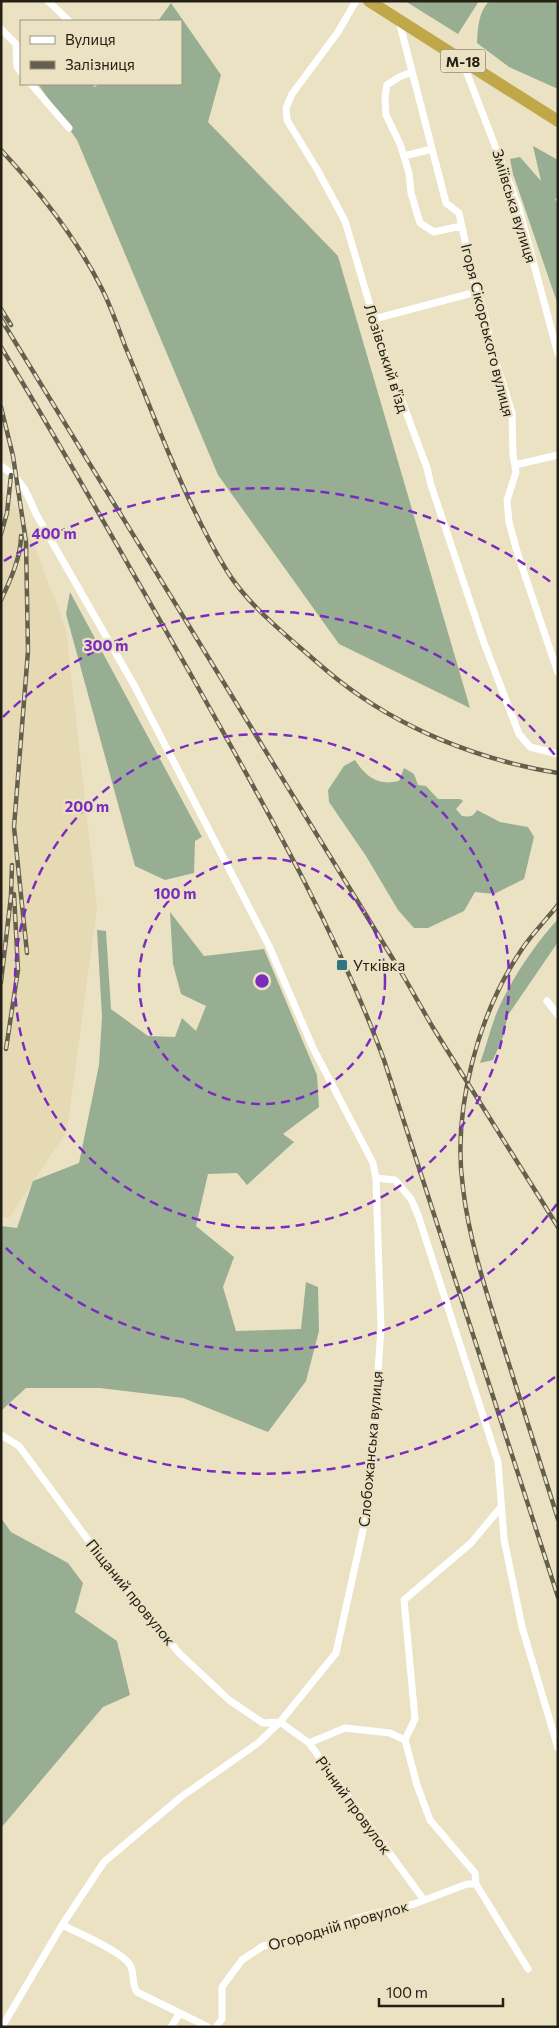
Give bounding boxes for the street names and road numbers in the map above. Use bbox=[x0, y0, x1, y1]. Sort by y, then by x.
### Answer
road number: М-18 bbox=[440, 49, 486, 72]
street label: Зміївська вулиця bbox=[489, 147, 541, 265]
street label: Ігоря Сікорського вулиця bbox=[458, 242, 518, 418]
street label: Лозівський в'їзд bbox=[361, 301, 413, 415]
street label: Слобожанська вулиця bbox=[354, 1370, 386, 1528]
street label: Піщаний провулок bbox=[83, 1535, 179, 1649]
street label: Річний провулок bbox=[312, 1752, 396, 1858]
street label: Огородній провулок bbox=[266, 1896, 410, 1954]

